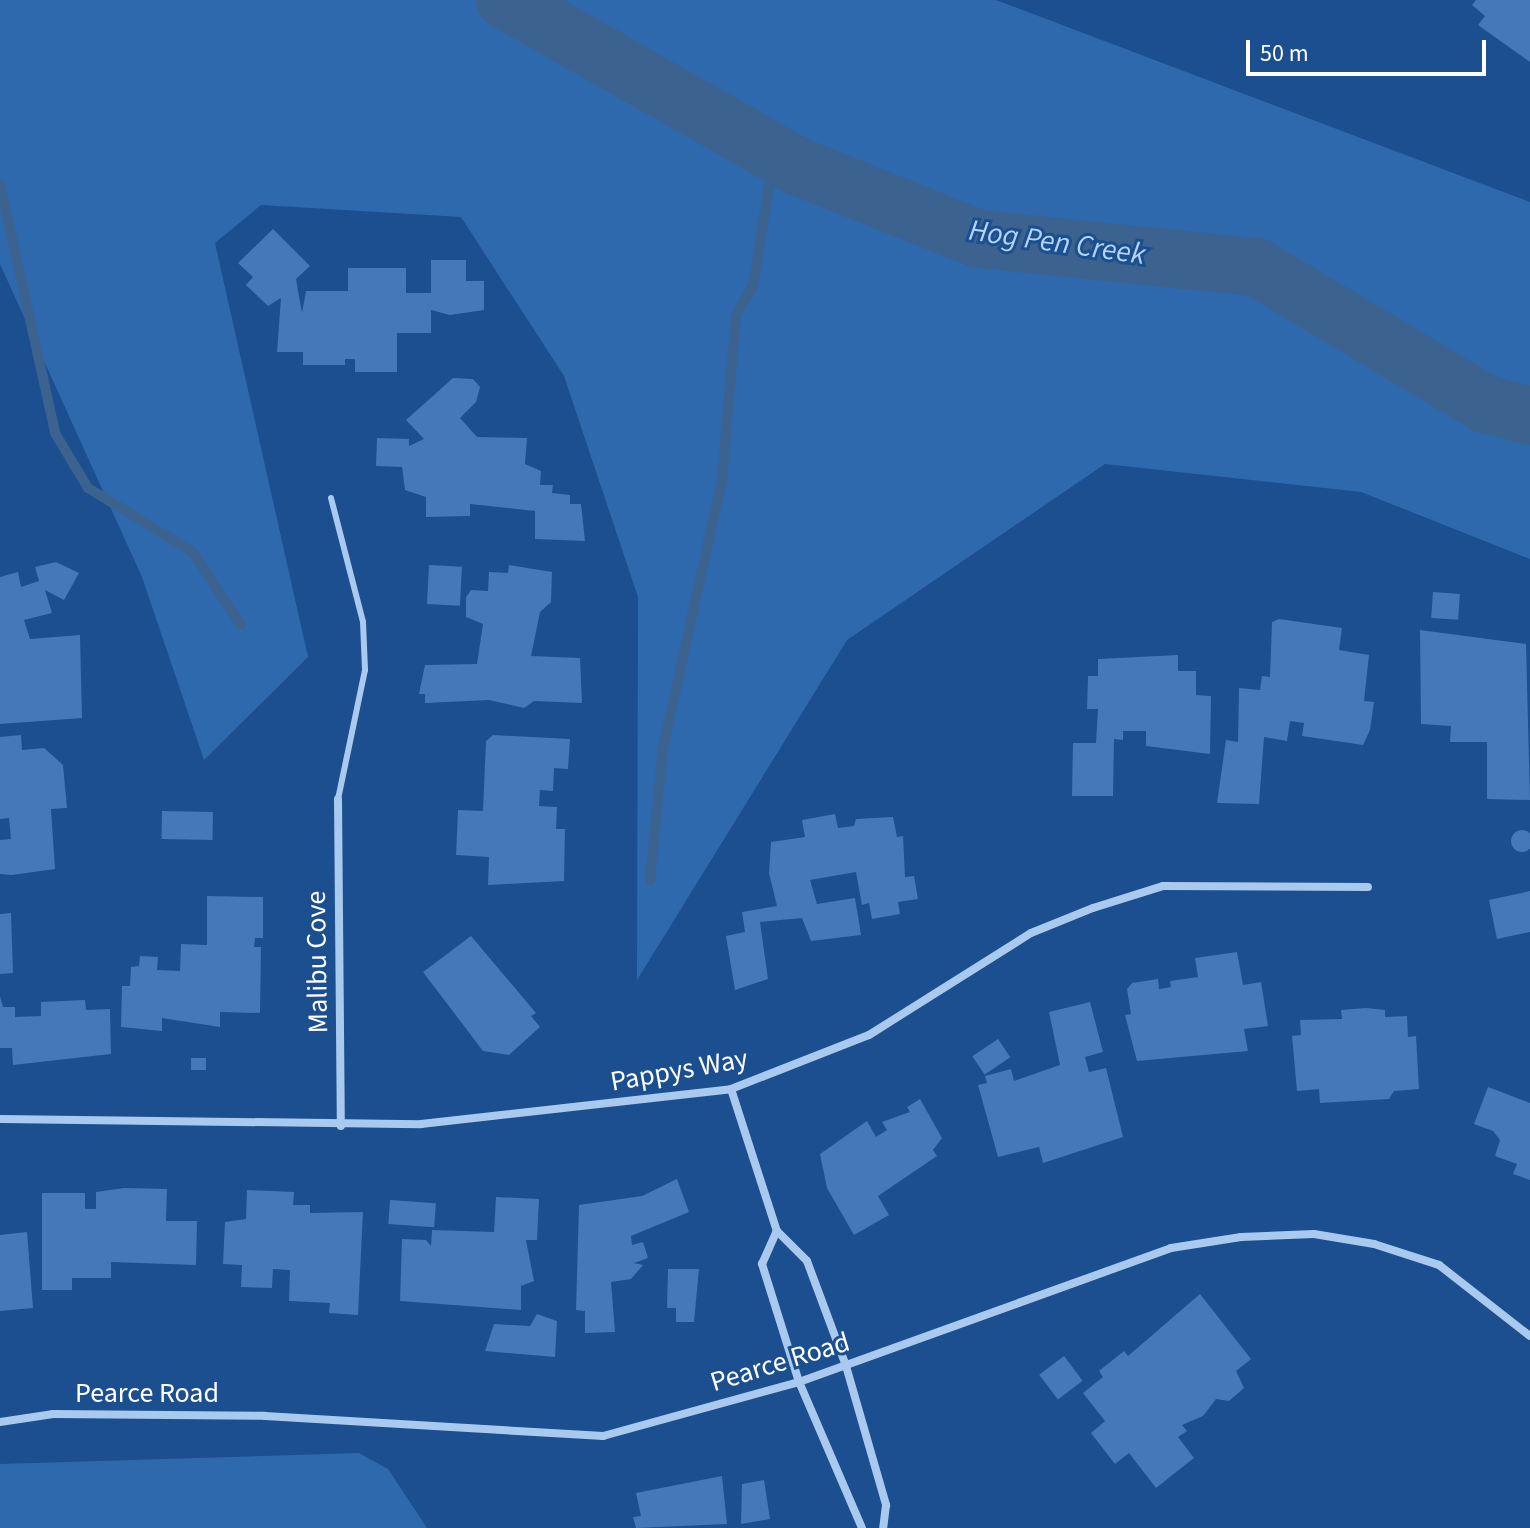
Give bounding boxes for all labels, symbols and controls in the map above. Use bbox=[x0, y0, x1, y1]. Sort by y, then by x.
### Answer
scale bar bbox=[1250, 24, 1490, 74]
text: 50 m bbox=[1260, 36, 1309, 71]
water label: Hog Pen Creek bbox=[967, 213, 1147, 273]
street label: Malibu Cove bbox=[299, 890, 335, 1034]
street label: Pappys Way bbox=[608, 1041, 750, 1099]
street label: Pearce Road bbox=[706, 1325, 854, 1399]
street label: Pearce Road bbox=[75, 1376, 219, 1410]

